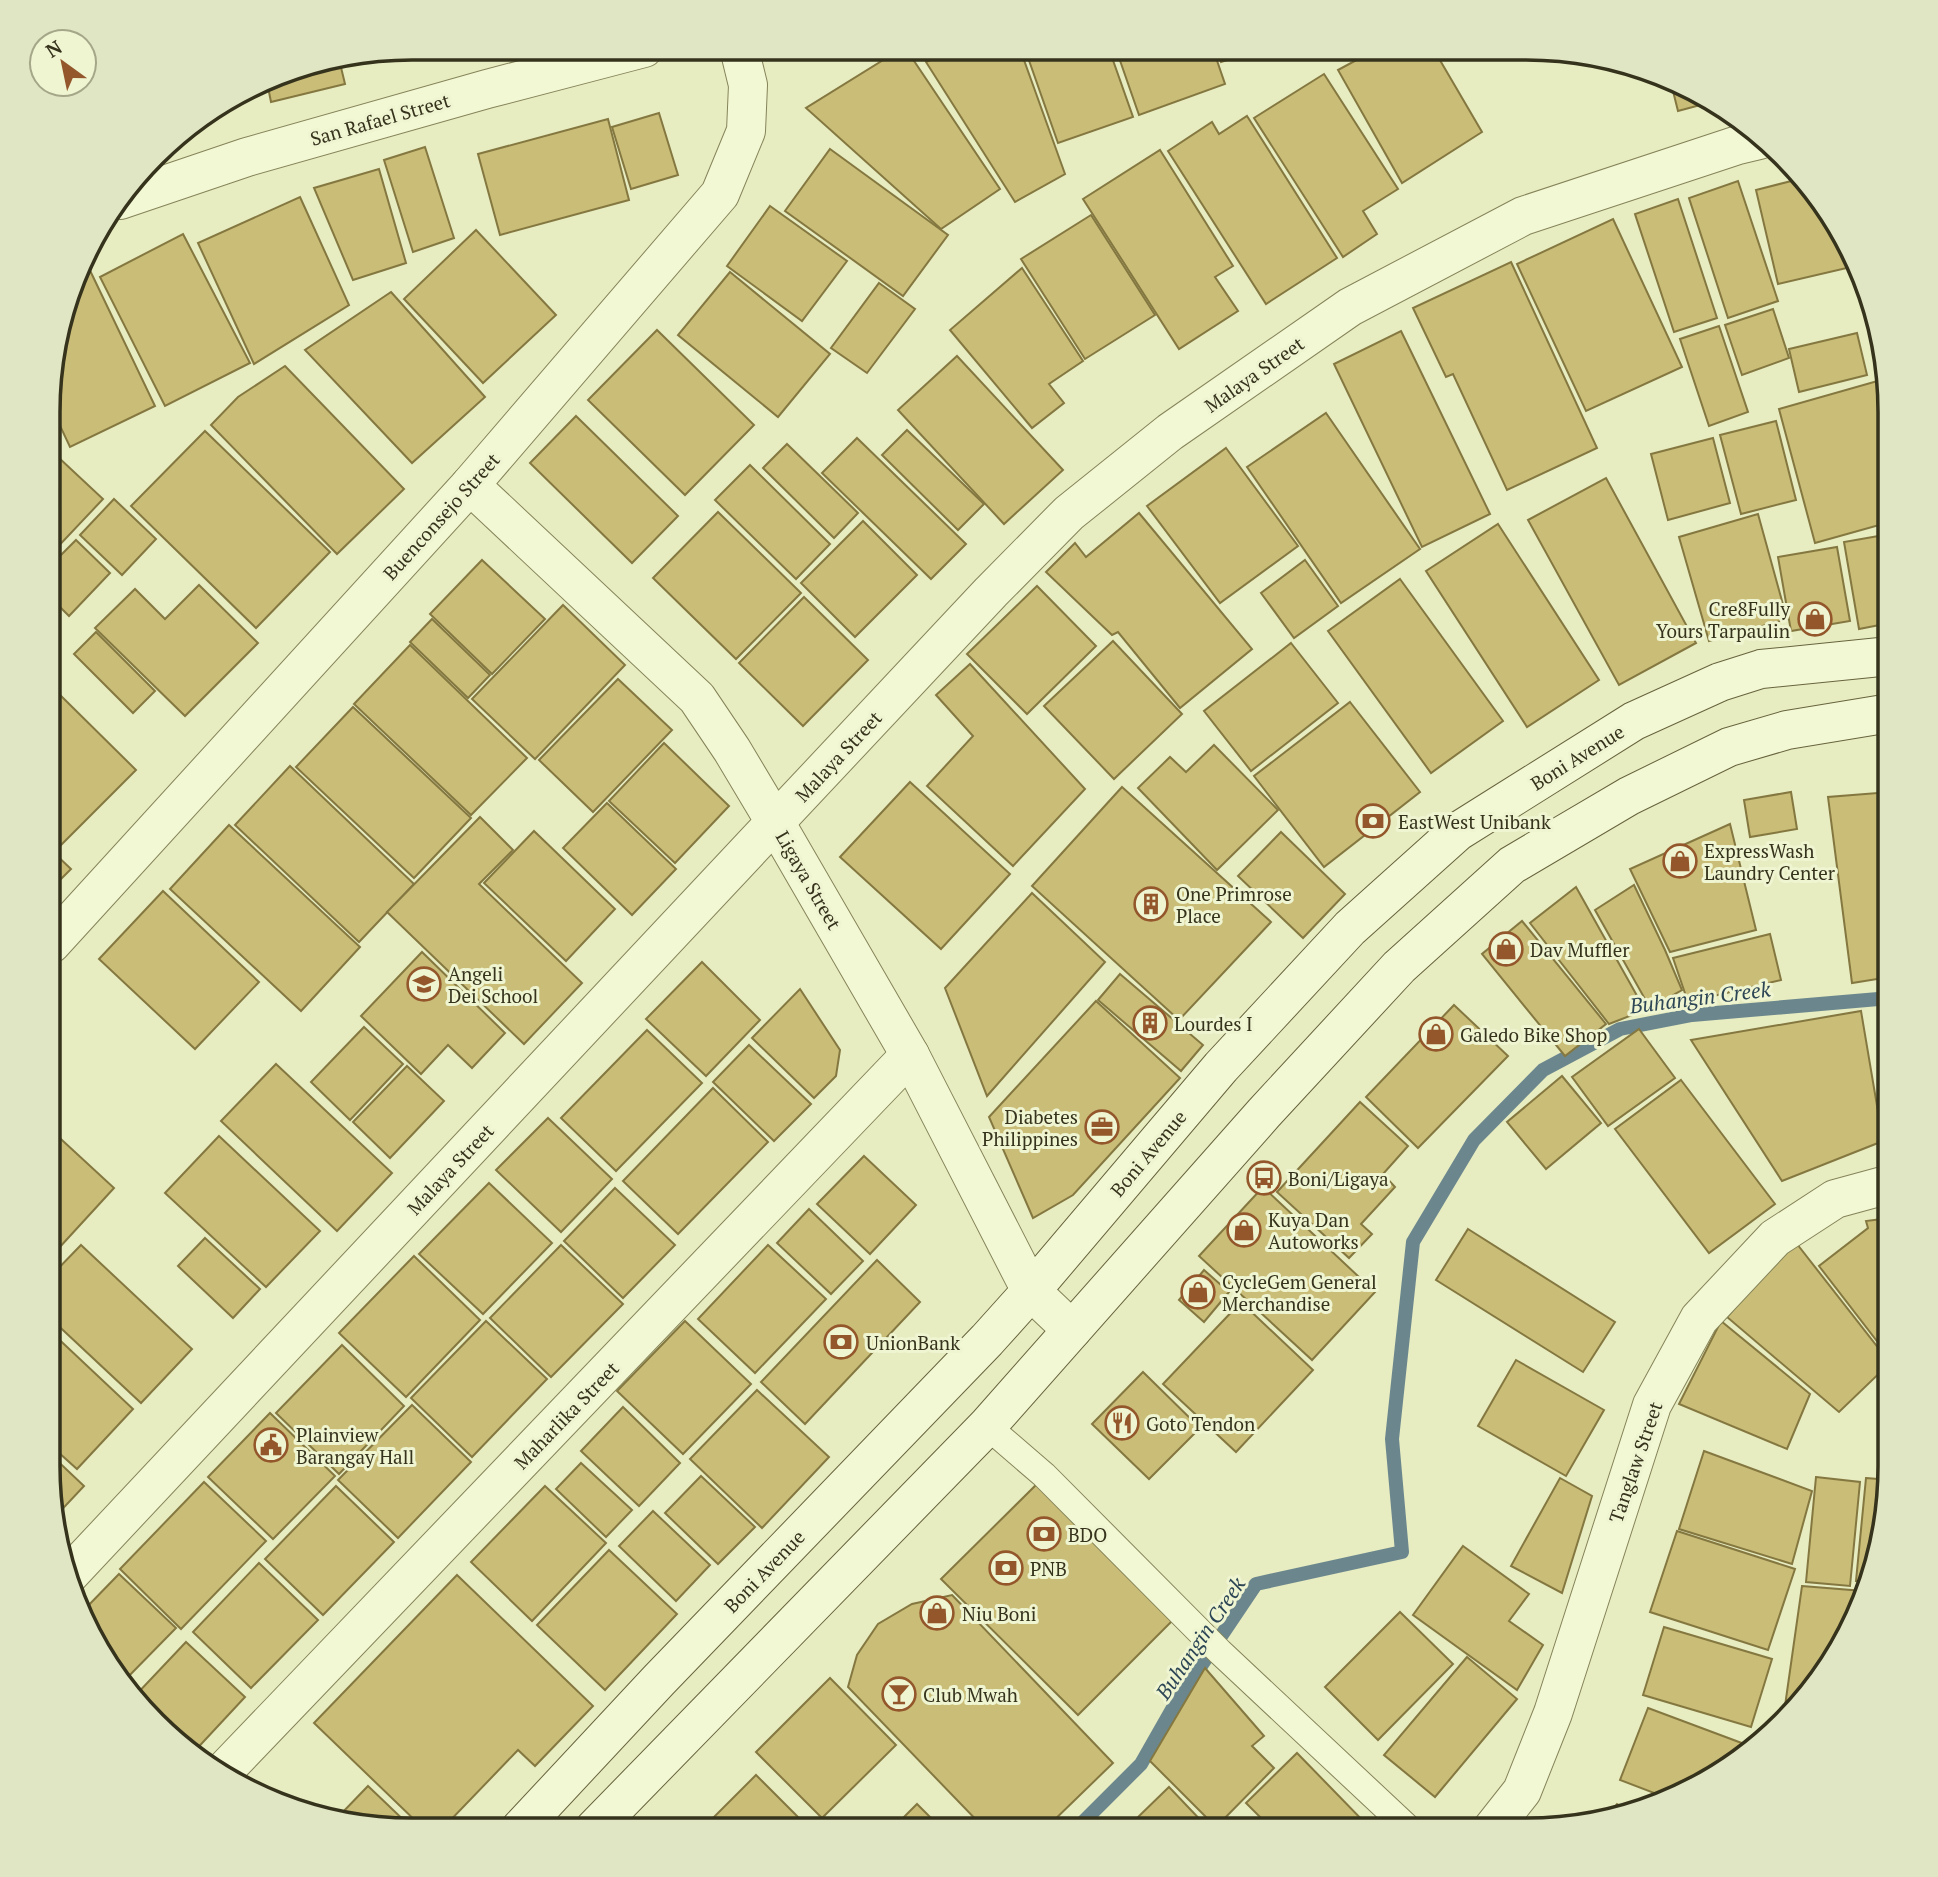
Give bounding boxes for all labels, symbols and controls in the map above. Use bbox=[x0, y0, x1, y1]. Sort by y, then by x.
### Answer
north arrow bbox=[28, 28, 98, 98]
text: N bbox=[41, 34, 67, 63]
street label: San Rafael Street bbox=[307, 87, 453, 151]
street label: Malaya Street bbox=[1199, 331, 1309, 417]
street label: Buenconsejo Street bbox=[377, 447, 505, 585]
place label: Cre8Fully Yours Tarpaulin bbox=[1656, 596, 1790, 643]
shop icon: Cre8Fully Yours Tarpaulin bbox=[1796, 600, 1834, 638]
street label: Malaya Street bbox=[789, 705, 887, 807]
street label: Boni Avenue bbox=[1526, 718, 1628, 796]
bank icon: EastWest Unibank bbox=[1354, 802, 1392, 840]
place label: EastWest Unibank bbox=[1398, 809, 1551, 834]
street label: Ligaya Street bbox=[771, 826, 847, 934]
place label: ExpressWash Laundry Center bbox=[1704, 838, 1836, 885]
shop icon: ExpressWash Laundry Center bbox=[1661, 842, 1699, 880]
place label: One Primrose Place bbox=[1176, 881, 1292, 928]
building icon: One Primrose Place bbox=[1132, 885, 1170, 923]
shop icon: Dav Muffler bbox=[1487, 930, 1525, 968]
place label: Dav Muffler bbox=[1530, 937, 1630, 962]
place label: Angeli Dei School bbox=[448, 961, 538, 1008]
school or university icon: Angeli Dei School bbox=[405, 965, 443, 1003]
water label: Buhangin Creek bbox=[1627, 974, 1773, 1020]
building icon: Lourdes I bbox=[1131, 1004, 1169, 1042]
place label: Lourdes I bbox=[1174, 1011, 1253, 1036]
shop icon: Galedo Bike Shop bbox=[1417, 1015, 1455, 1053]
place label: Galedo Bike Shop bbox=[1460, 1022, 1607, 1047]
place label: Diabetes Philippines bbox=[982, 1104, 1078, 1151]
street label: Boni Avenue bbox=[1104, 1104, 1192, 1202]
office icon: Diabetes Philippines bbox=[1083, 1108, 1121, 1146]
street label: Malaya Street bbox=[401, 1118, 499, 1220]
bus stop icon: Boni/Ligaya bbox=[1245, 1159, 1283, 1197]
place label: Boni/Ligaya bbox=[1288, 1166, 1389, 1191]
place label: Kuya Dan Autoworks bbox=[1268, 1207, 1359, 1254]
shop icon: Kuya Dan Autoworks bbox=[1225, 1211, 1263, 1249]
place label: CycleGem General Merchandise bbox=[1222, 1269, 1377, 1316]
shop icon: CycleGem General Merchandise bbox=[1179, 1273, 1217, 1311]
bank icon: UnionBank bbox=[822, 1323, 860, 1361]
place label: UnionBank bbox=[866, 1330, 960, 1355]
street label: Maharlika Street bbox=[508, 1356, 624, 1474]
street label: Tanglaw Street bbox=[1603, 1398, 1667, 1526]
restaurant icon: Goto Tendon bbox=[1103, 1404, 1141, 1442]
place label: Goto Tendon bbox=[1146, 1411, 1255, 1436]
place label: Plainview Barangay Hall bbox=[296, 1422, 414, 1469]
public building icon: Plainview Barangay Hall bbox=[252, 1426, 290, 1464]
bank icon: BDO bbox=[1025, 1515, 1063, 1553]
place label: BDO bbox=[1068, 1522, 1107, 1547]
street label: Boni Avenue bbox=[718, 1524, 810, 1618]
bank icon: PNB bbox=[987, 1549, 1025, 1587]
place label: PNB bbox=[1030, 1556, 1067, 1581]
water label: Buhangin Creek bbox=[1148, 1571, 1252, 1705]
shop icon: Niu Boni bbox=[918, 1594, 956, 1632]
place label: Niu Boni bbox=[962, 1601, 1036, 1626]
bar icon: Club Mwah bbox=[880, 1675, 918, 1713]
place label: Club Mwah bbox=[923, 1682, 1018, 1707]

